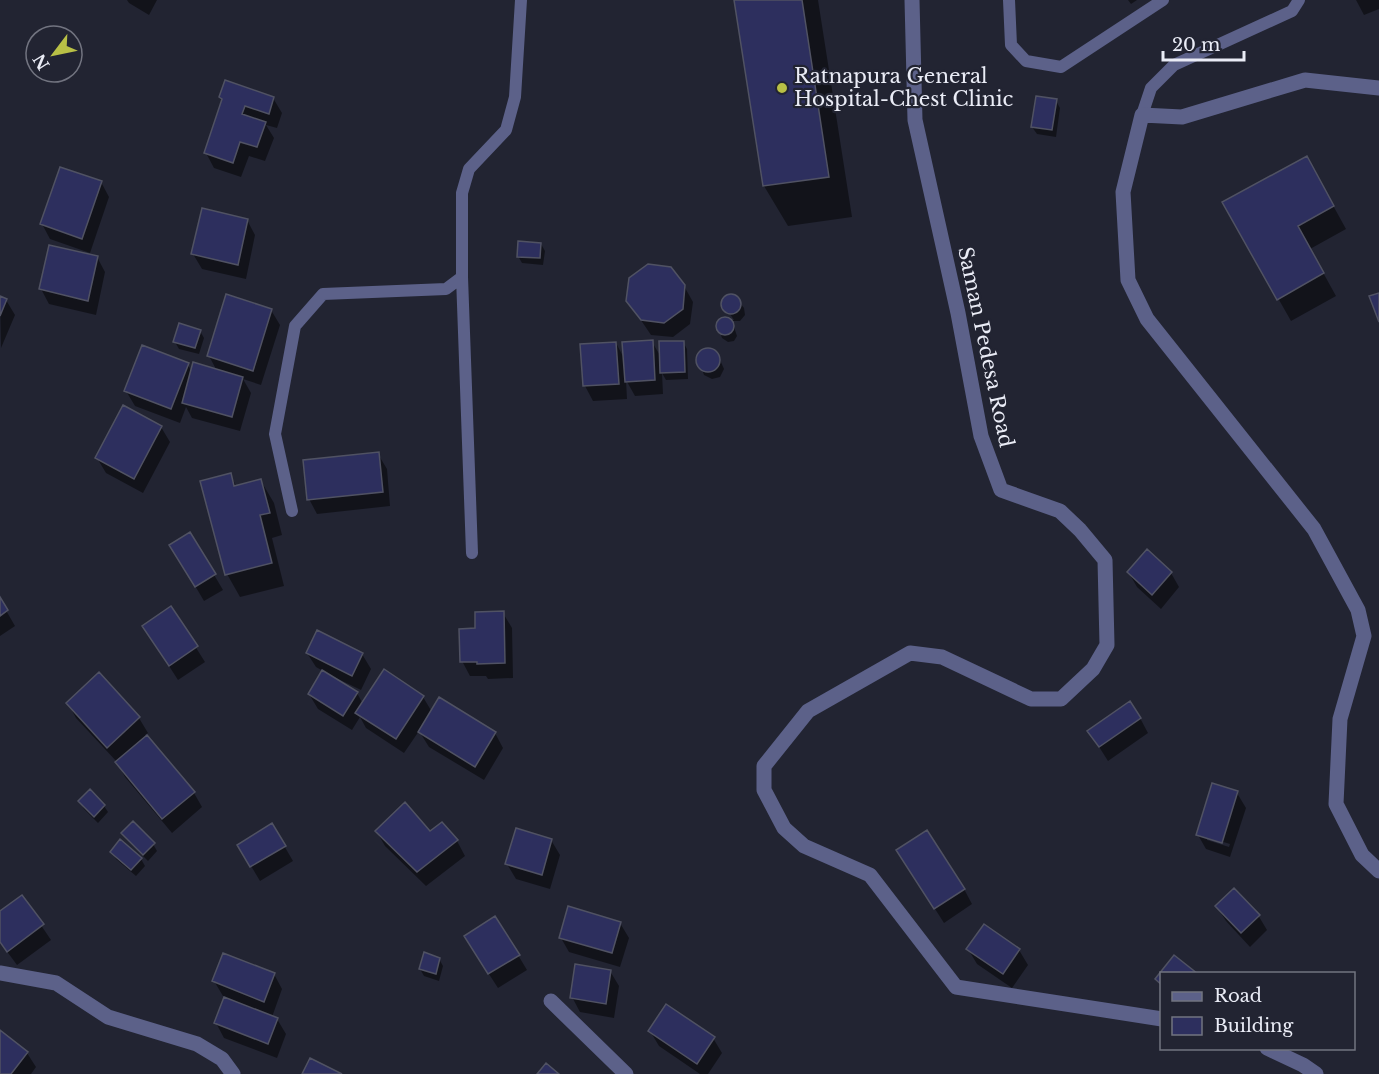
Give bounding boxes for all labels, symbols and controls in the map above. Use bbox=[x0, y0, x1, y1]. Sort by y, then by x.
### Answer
north arrow bbox=[24, 24, 84, 84]
scale bar bbox=[1163, 24, 1244, 62]
text: 20 m bbox=[1172, 34, 1220, 56]
text: N bbox=[29, 50, 54, 74]
place label: Ratnapura General Hospital-Chest Clinic bbox=[794, 64, 1014, 111]
marker: Ratnapura General Hospital-Chest Clinic bbox=[775, 81, 789, 95]
street label: Saman Pedesa Road bbox=[953, 244, 1019, 450]
legend bbox=[1160, 972, 1355, 1050]
text: Road bbox=[1214, 985, 1262, 1007]
text: Building bbox=[1214, 1015, 1293, 1037]

